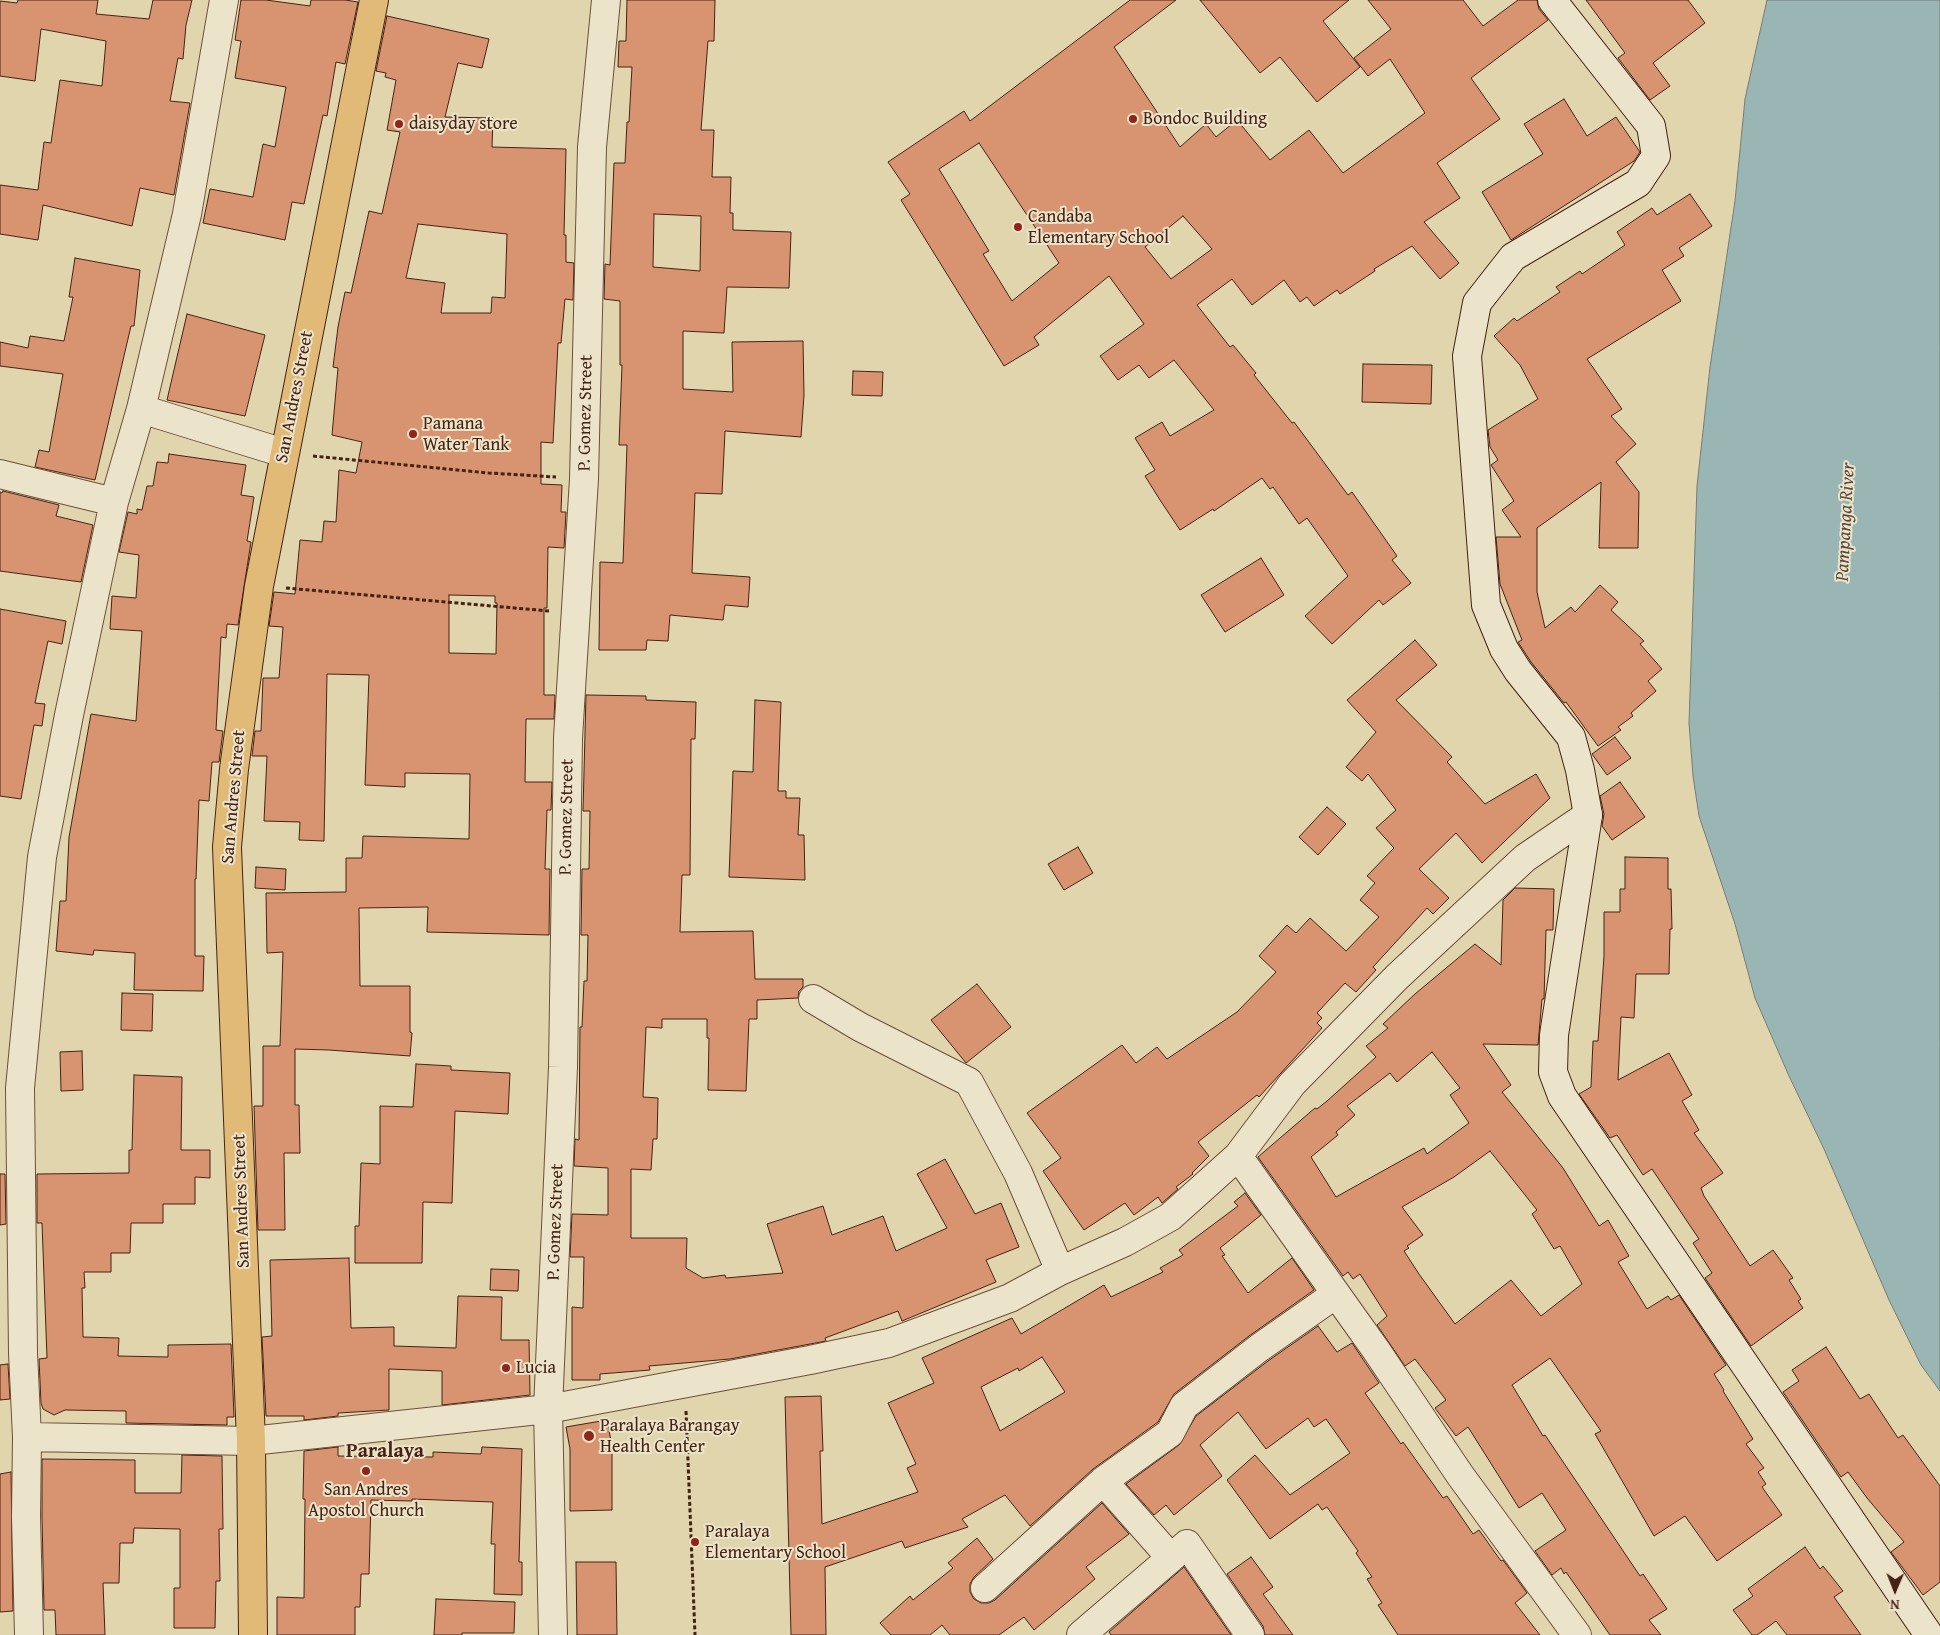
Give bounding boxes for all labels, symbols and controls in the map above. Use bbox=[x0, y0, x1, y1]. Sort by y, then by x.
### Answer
place label: Bondoc Building bbox=[1143, 108, 1267, 130]
place label: daisyday store bbox=[409, 113, 518, 135]
marker: Bondoc Building bbox=[1127, 113, 1139, 125]
marker: daisyday store bbox=[393, 118, 405, 130]
place label: Candaba Elementary School bbox=[1028, 206, 1169, 248]
marker: Candaba Elementary School bbox=[1012, 221, 1024, 233]
street label: San Andres Street bbox=[272, 329, 318, 465]
street label: P. Gomez Street bbox=[574, 355, 598, 471]
place label: Pamana Water Tank bbox=[423, 413, 509, 456]
marker: Pamana Water Tank bbox=[407, 428, 419, 440]
water label: Pampanga River bbox=[1832, 462, 1860, 582]
street label: San Andres Street bbox=[217, 729, 251, 865]
street label: P. Gomez Street bbox=[555, 759, 579, 875]
street label: San Andres Street bbox=[229, 1134, 255, 1268]
street label: P. Gomez Street bbox=[543, 1163, 569, 1281]
place label: Lucia bbox=[516, 1357, 556, 1379]
marker: Lucia bbox=[500, 1362, 512, 1374]
place label: Paralaya Barangay Health Center bbox=[600, 1415, 740, 1458]
marker: Paralaya Barangay Health Center bbox=[582, 1429, 596, 1443]
district label: Paralaya bbox=[346, 1440, 424, 1464]
marker: San Andres Apostol Church bbox=[360, 1465, 372, 1477]
place label: San Andres Apostol Church bbox=[308, 1479, 424, 1522]
place label: Paralaya Elementary School bbox=[705, 1521, 846, 1564]
marker: Paralaya Elementary School bbox=[689, 1536, 701, 1548]
north arrow bbox=[1870, 1565, 1920, 1615]
text: N bbox=[1890, 1595, 1900, 1615]

